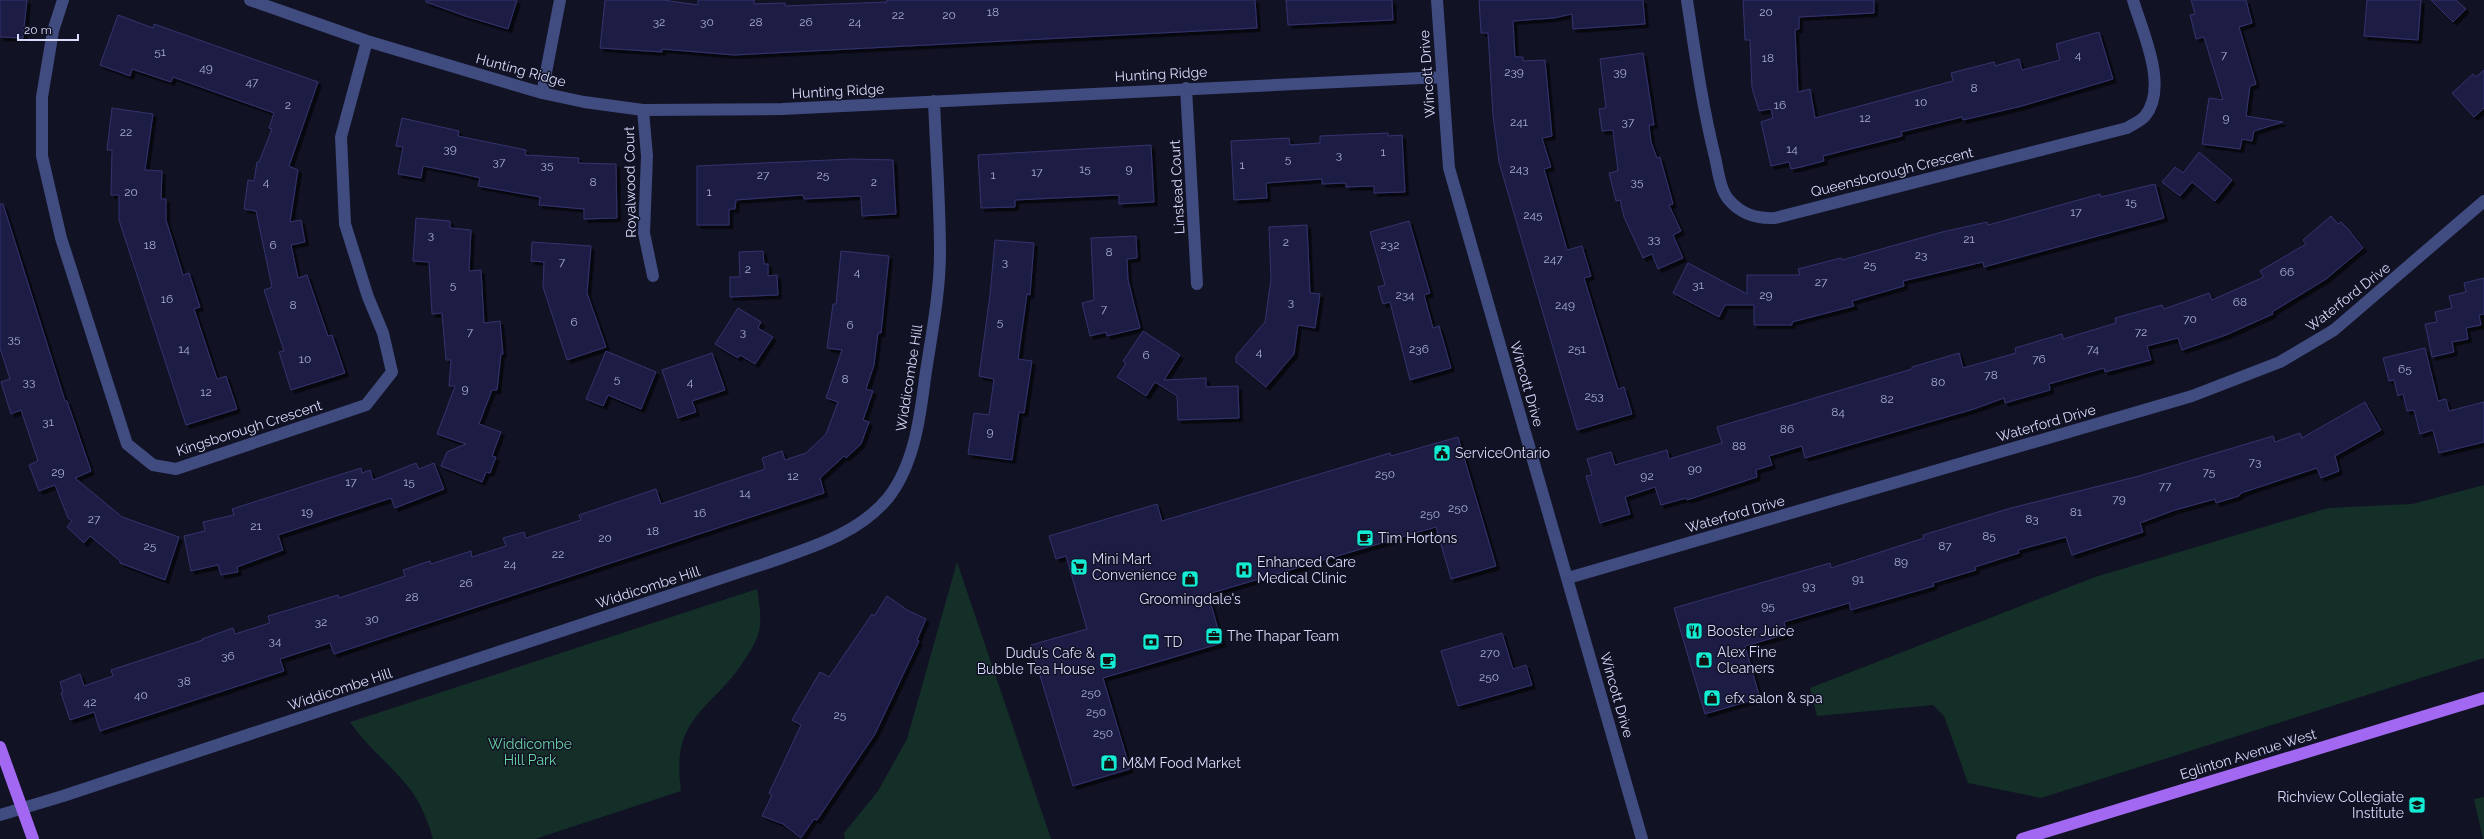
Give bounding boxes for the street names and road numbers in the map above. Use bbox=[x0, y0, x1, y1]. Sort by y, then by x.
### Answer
street label: Wincott Drive bbox=[1416, 30, 1438, 118]
street label: Hunting Ridge bbox=[474, 50, 568, 90]
street label: Hunting Ridge bbox=[1114, 64, 1208, 84]
street label: Hunting Ridge bbox=[791, 81, 885, 101]
street label: Royalwood Court bbox=[621, 126, 639, 238]
street label: Linstead Court bbox=[1167, 139, 1187, 235]
street label: Queensborough Crescent bbox=[1809, 144, 1975, 200]
street label: Waterford Drive bbox=[2303, 259, 2393, 335]
street label: Widdicombe Hill bbox=[893, 323, 925, 433]
street label: Wincott Drive bbox=[1507, 339, 1547, 429]
street label: Kingsborough Crescent bbox=[174, 397, 324, 459]
street label: Waterford Drive bbox=[1995, 401, 2097, 445]
street label: Waterford Drive bbox=[1684, 492, 1786, 536]
street label: Widdicombe Hill bbox=[594, 563, 702, 611]
street label: Wincott Drive bbox=[1597, 650, 1637, 740]
street label: Widdicombe Hill bbox=[286, 665, 394, 713]
street label: Eglinton Avenue West bbox=[2178, 726, 2318, 782]

